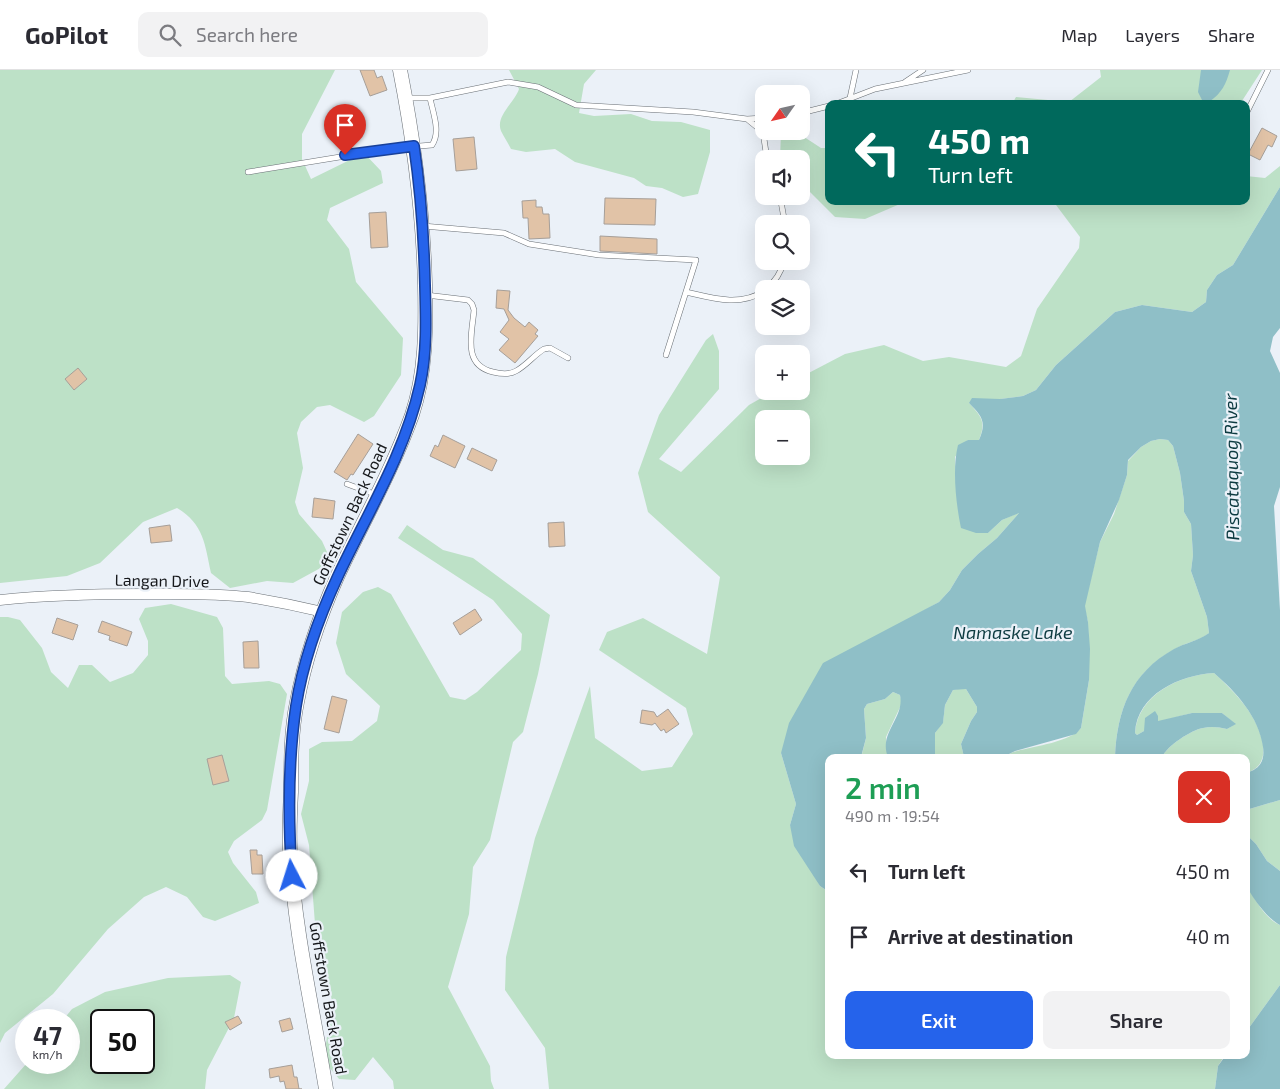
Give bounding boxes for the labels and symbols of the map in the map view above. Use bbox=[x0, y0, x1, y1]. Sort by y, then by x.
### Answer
north arrow bbox=[755, 85, 810, 140]
pin bbox=[324, 104, 366, 155]
water label: Piscataquog River bbox=[1219, 392, 1243, 541]
street label: Goffstown Back Road bbox=[308, 440, 390, 588]
street label: Langan Drive bbox=[114, 570, 210, 590]
water label: Namaske Lake bbox=[953, 621, 1073, 643]
position arrow bbox=[265, 849, 317, 901]
street label: Goffstown Back Road bbox=[306, 920, 352, 1076]
speed limit sign: 50 bbox=[90, 1009, 155, 1074]

